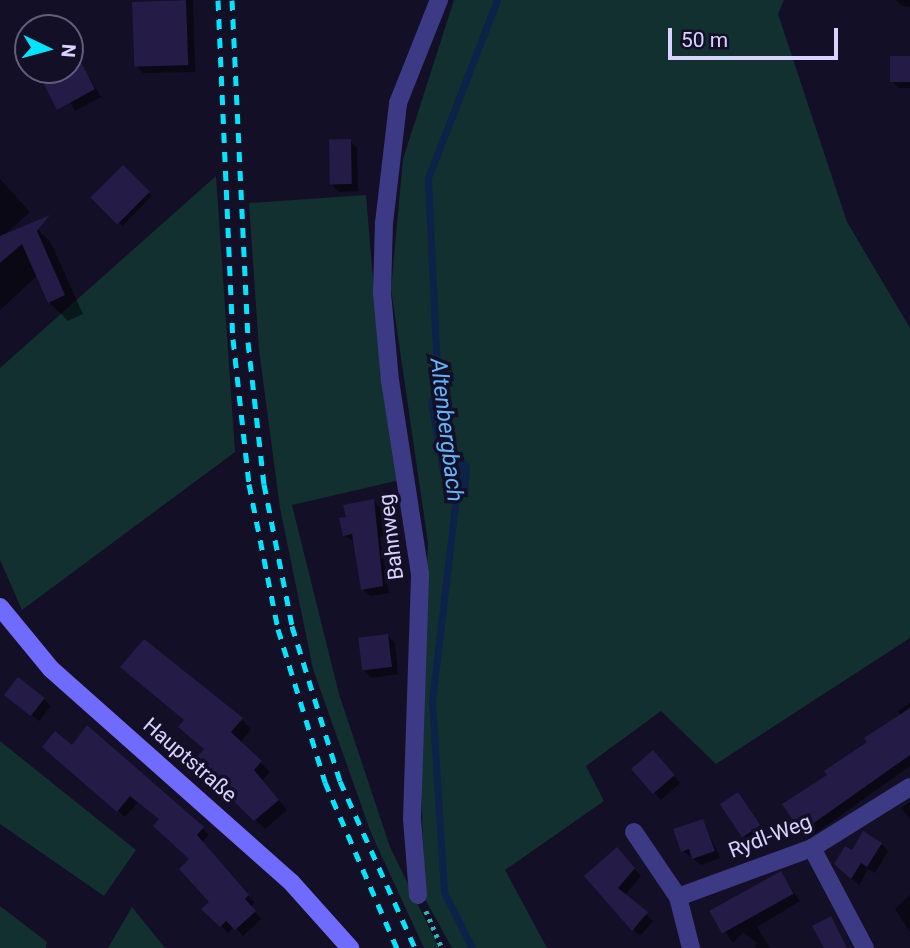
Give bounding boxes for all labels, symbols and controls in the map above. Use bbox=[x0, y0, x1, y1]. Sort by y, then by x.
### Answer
north arrow bbox=[14, 14, 84, 84]
scale bar bbox=[672, 14, 842, 58]
text: 50 m bbox=[681, 28, 728, 52]
text: N bbox=[56, 43, 80, 58]
water label: Altenbergbach bbox=[424, 357, 468, 503]
street label: Bahnweg bbox=[373, 493, 409, 581]
street label: Hauptstraße bbox=[138, 712, 242, 808]
street label: Rydl-Weg bbox=[725, 809, 815, 863]

